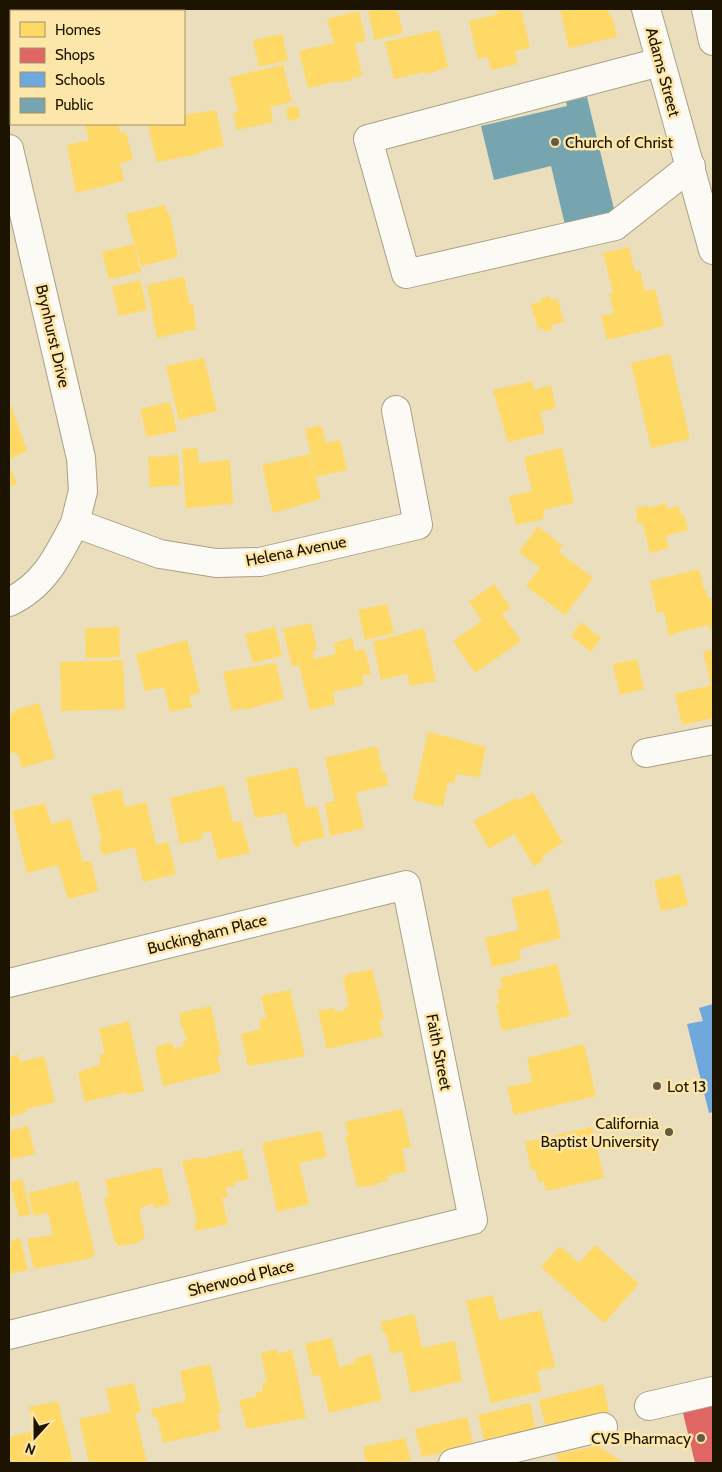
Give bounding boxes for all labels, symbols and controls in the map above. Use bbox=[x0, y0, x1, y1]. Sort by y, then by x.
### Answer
legend bbox=[10, 10, 185, 125]
text: Homes bbox=[55, 21, 101, 39]
street label: Adams Street bbox=[642, 25, 684, 119]
text: Shops bbox=[55, 46, 95, 64]
text: Schools bbox=[55, 71, 105, 89]
text: Public bbox=[55, 96, 93, 114]
place label: Church of Christ bbox=[565, 133, 674, 152]
marker: Church of Christ bbox=[549, 136, 561, 148]
street label: Brynhurst Drive bbox=[32, 283, 74, 389]
street label: Helena Avenue bbox=[244, 532, 348, 570]
street label: Buckingham Place bbox=[145, 910, 269, 958]
street label: Faith Street bbox=[422, 1012, 456, 1092]
place label: Lot 13 bbox=[667, 1077, 706, 1096]
marker: Lot 13 bbox=[651, 1080, 663, 1092]
place label: California Baptist University bbox=[540, 1114, 659, 1151]
marker: California Baptist University bbox=[663, 1126, 675, 1138]
street label: Sherwood Place bbox=[186, 1256, 296, 1300]
north arrow bbox=[10, 1412, 60, 1462]
place label: CVS Pharmacy bbox=[591, 1429, 691, 1448]
marker: CVS Pharmacy bbox=[695, 1432, 707, 1444]
text: N bbox=[22, 1439, 38, 1459]

